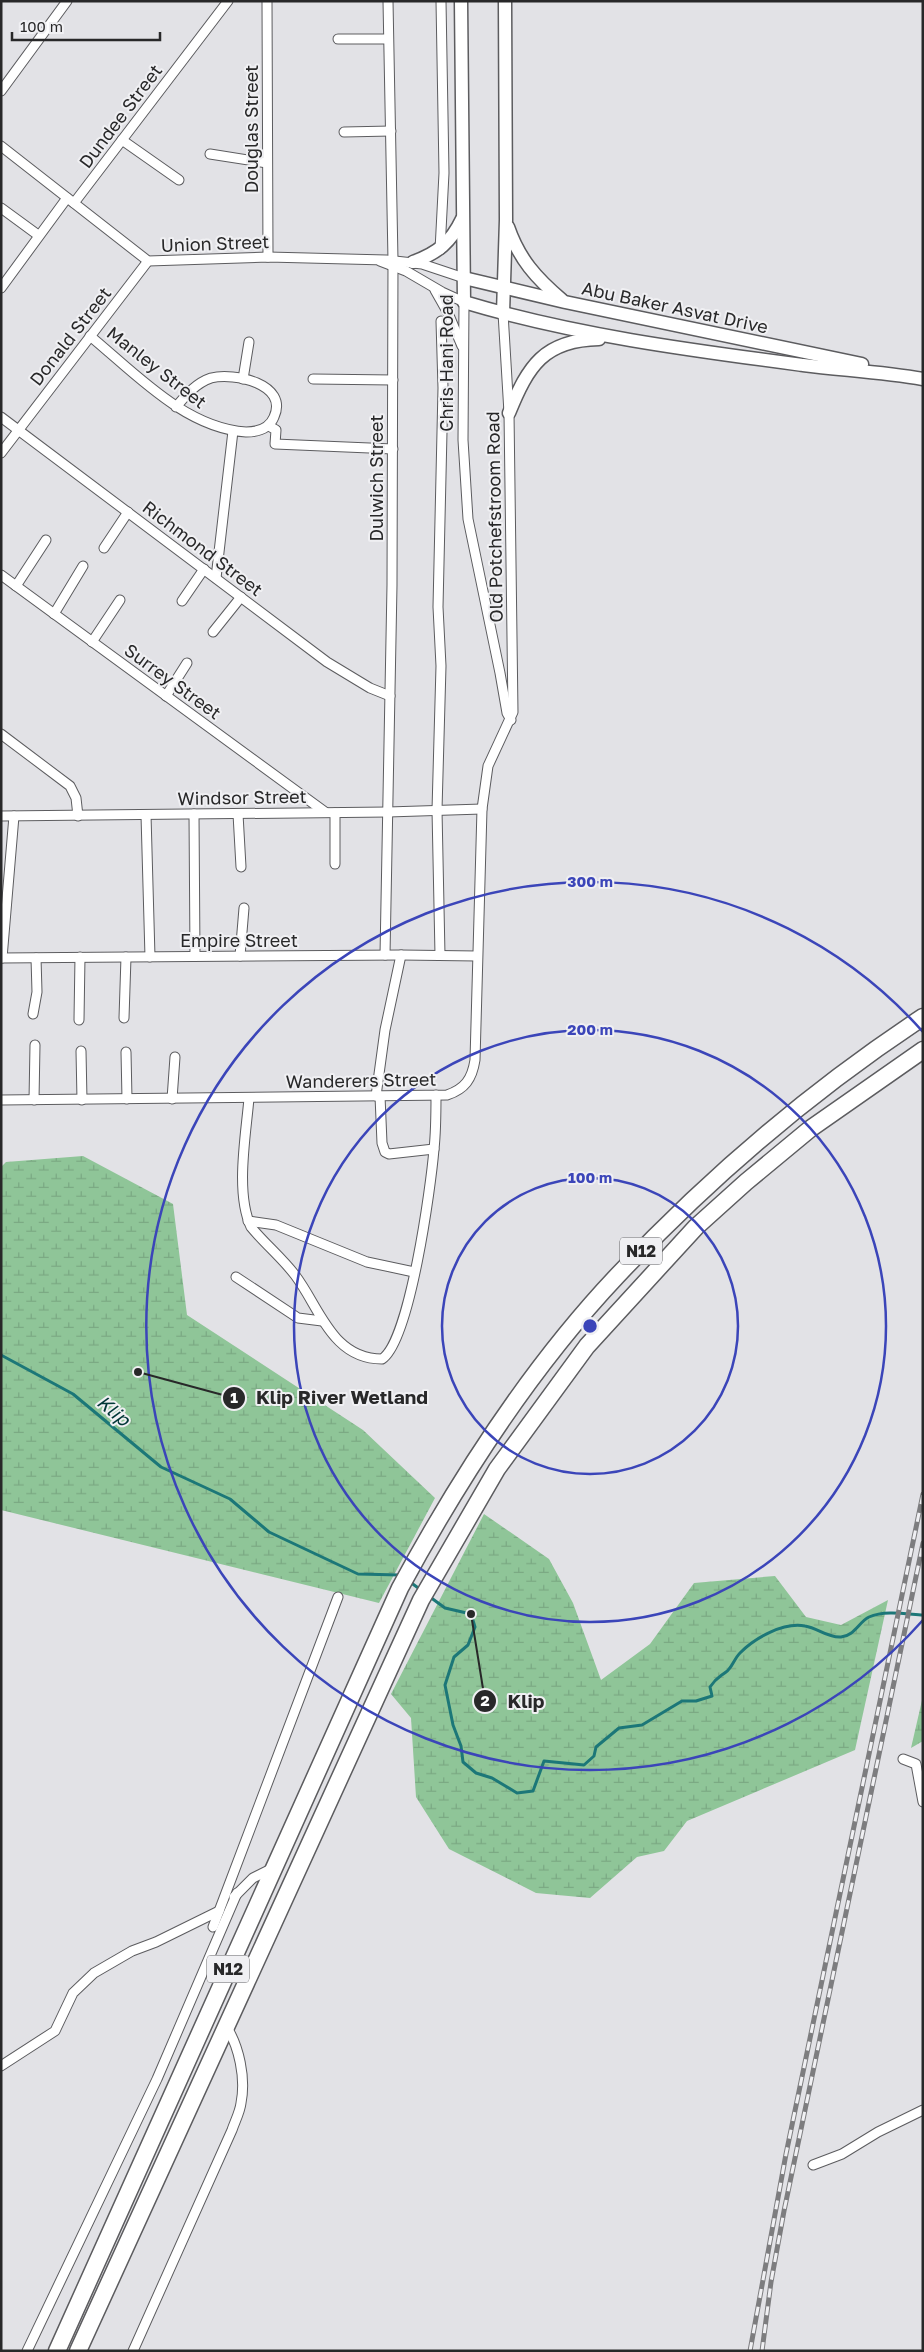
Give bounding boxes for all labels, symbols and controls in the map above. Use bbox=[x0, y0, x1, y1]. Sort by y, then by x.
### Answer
scale bar bbox=[12, 10, 160, 42]
text: 100 m bbox=[20, 17, 63, 35]
street label: Dundee Street bbox=[74, 60, 166, 172]
street label: Douglas Street bbox=[240, 65, 262, 193]
street label: Union Street bbox=[160, 230, 270, 256]
street label: Abu Baker Asvat Drive bbox=[580, 277, 770, 337]
street label: Donald Street bbox=[25, 282, 115, 390]
street label: Chris Hani Road bbox=[435, 294, 457, 432]
street label: Manley Street bbox=[103, 321, 211, 413]
street label: Old Potchefstroom Road bbox=[481, 411, 507, 623]
street label: Dulwich Street bbox=[365, 414, 387, 542]
street label: Richmond Street bbox=[139, 496, 267, 600]
street label: Surrey Street bbox=[120, 639, 226, 723]
street label: Windsor Street bbox=[177, 785, 307, 809]
text: 300 m bbox=[567, 872, 613, 890]
street label: Empire Street bbox=[180, 929, 298, 951]
text: 200 m bbox=[567, 1020, 613, 1038]
street label: Wanderers Street bbox=[285, 1068, 437, 1092]
text: 100 m bbox=[568, 1168, 612, 1186]
road number: N12 bbox=[620, 1238, 662, 1264]
centre of rings bbox=[581, 1317, 599, 1335]
callout: Klip River Wetland bbox=[221, 1381, 438, 1415]
text: Klip River Wetland bbox=[256, 1385, 428, 1408]
text: 1 bbox=[230, 1388, 238, 1406]
water label: Klip bbox=[93, 1390, 136, 1431]
callout: Klip bbox=[473, 1684, 555, 1718]
text: Klip bbox=[508, 1689, 545, 1712]
text: 2 bbox=[480, 1691, 490, 1709]
road number: N12 bbox=[207, 1956, 249, 1982]

